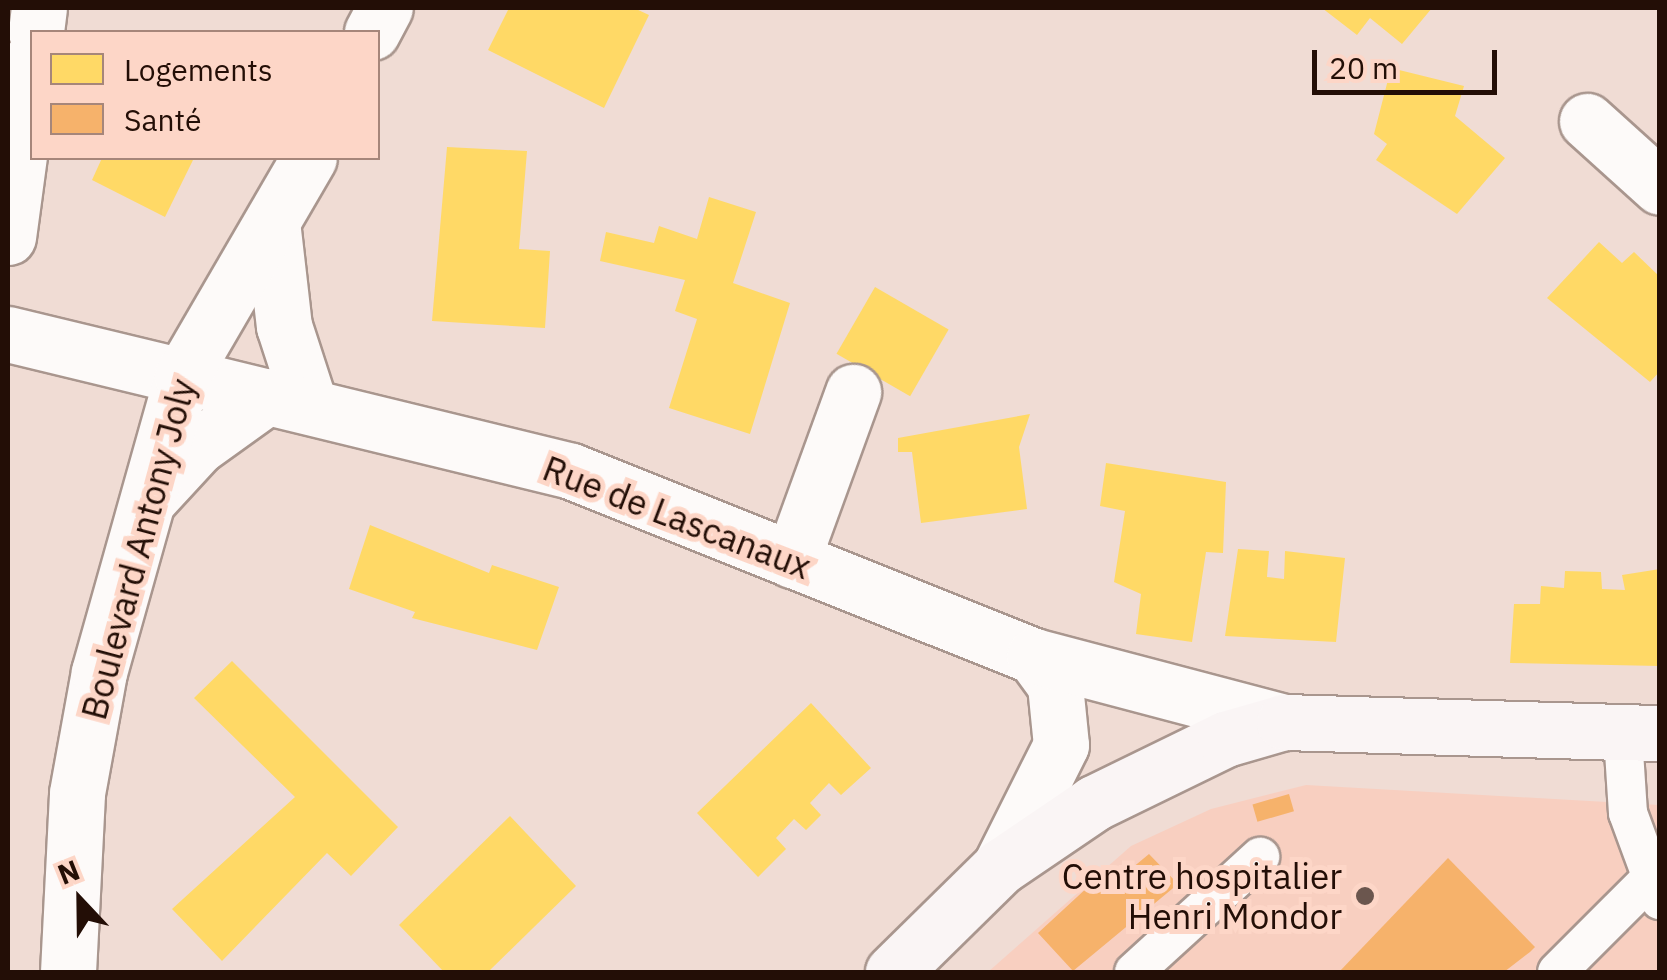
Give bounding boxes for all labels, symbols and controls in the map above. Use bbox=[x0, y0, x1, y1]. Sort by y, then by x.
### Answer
legend bbox=[30, 30, 380, 160]
scale bar bbox=[1317, 30, 1502, 92]
text: 20 m bbox=[1329, 48, 1398, 87]
text: Logements bbox=[124, 50, 273, 89]
text: Santé bbox=[124, 100, 201, 139]
street label: Boulevard Antony Joly bbox=[72, 374, 204, 724]
street label: Rue de Lascanaux bbox=[537, 447, 817, 587]
north arrow bbox=[30, 850, 130, 950]
text: N bbox=[52, 851, 85, 893]
place label: Centre hospitalier Henri Mondor bbox=[1062, 855, 1342, 937]
marker: Centre hospitalier Henri Mondor bbox=[1352, 883, 1378, 909]

